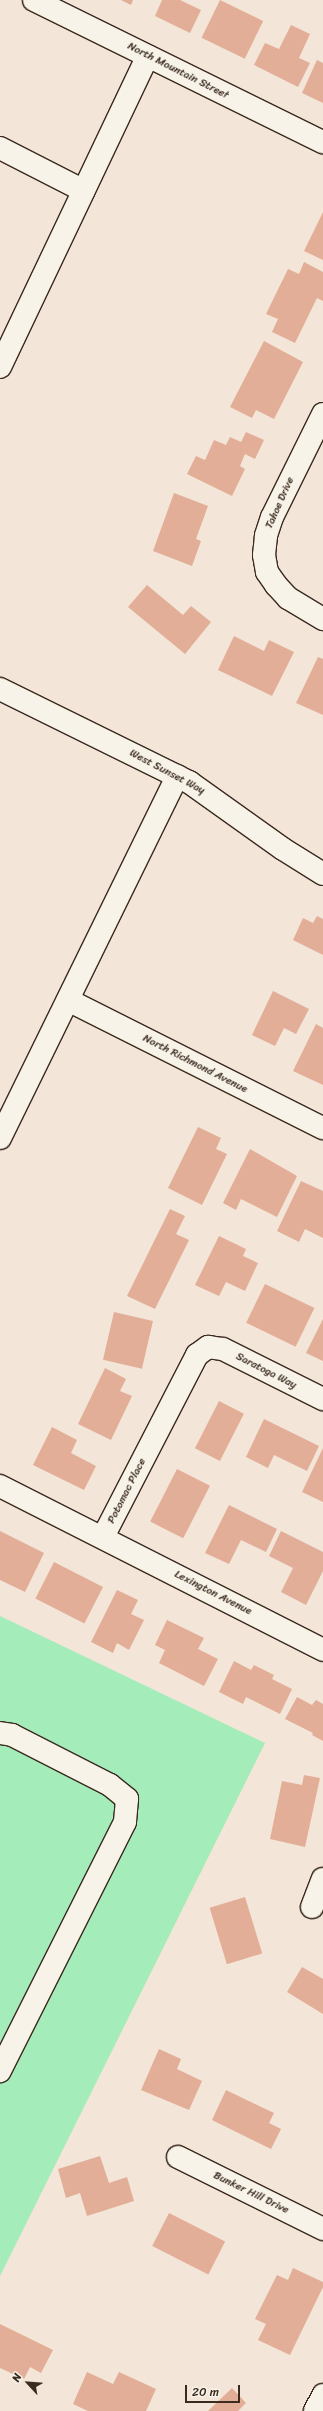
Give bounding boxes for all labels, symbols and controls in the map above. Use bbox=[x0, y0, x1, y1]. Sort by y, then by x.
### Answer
street label: North Mountain Street bbox=[125, 40, 231, 102]
street label: Tahoe Drive bbox=[263, 475, 297, 531]
street label: West Sunset Way bbox=[127, 747, 207, 797]
street label: North Richmond Avenue bbox=[140, 1032, 250, 1096]
street label: Saratoga Way bbox=[233, 1350, 299, 1392]
street label: Potomac Place bbox=[105, 1456, 149, 1526]
street label: Lexington Avenue bbox=[172, 1568, 254, 1618]
street label: Bunker Hill Drive bbox=[211, 2169, 291, 2217]
north arrow bbox=[8, 2363, 48, 2403]
text: N bbox=[7, 2370, 27, 2385]
scale bar bbox=[187, 2377, 242, 2403]
text: 20 m bbox=[192, 2381, 219, 2403]

